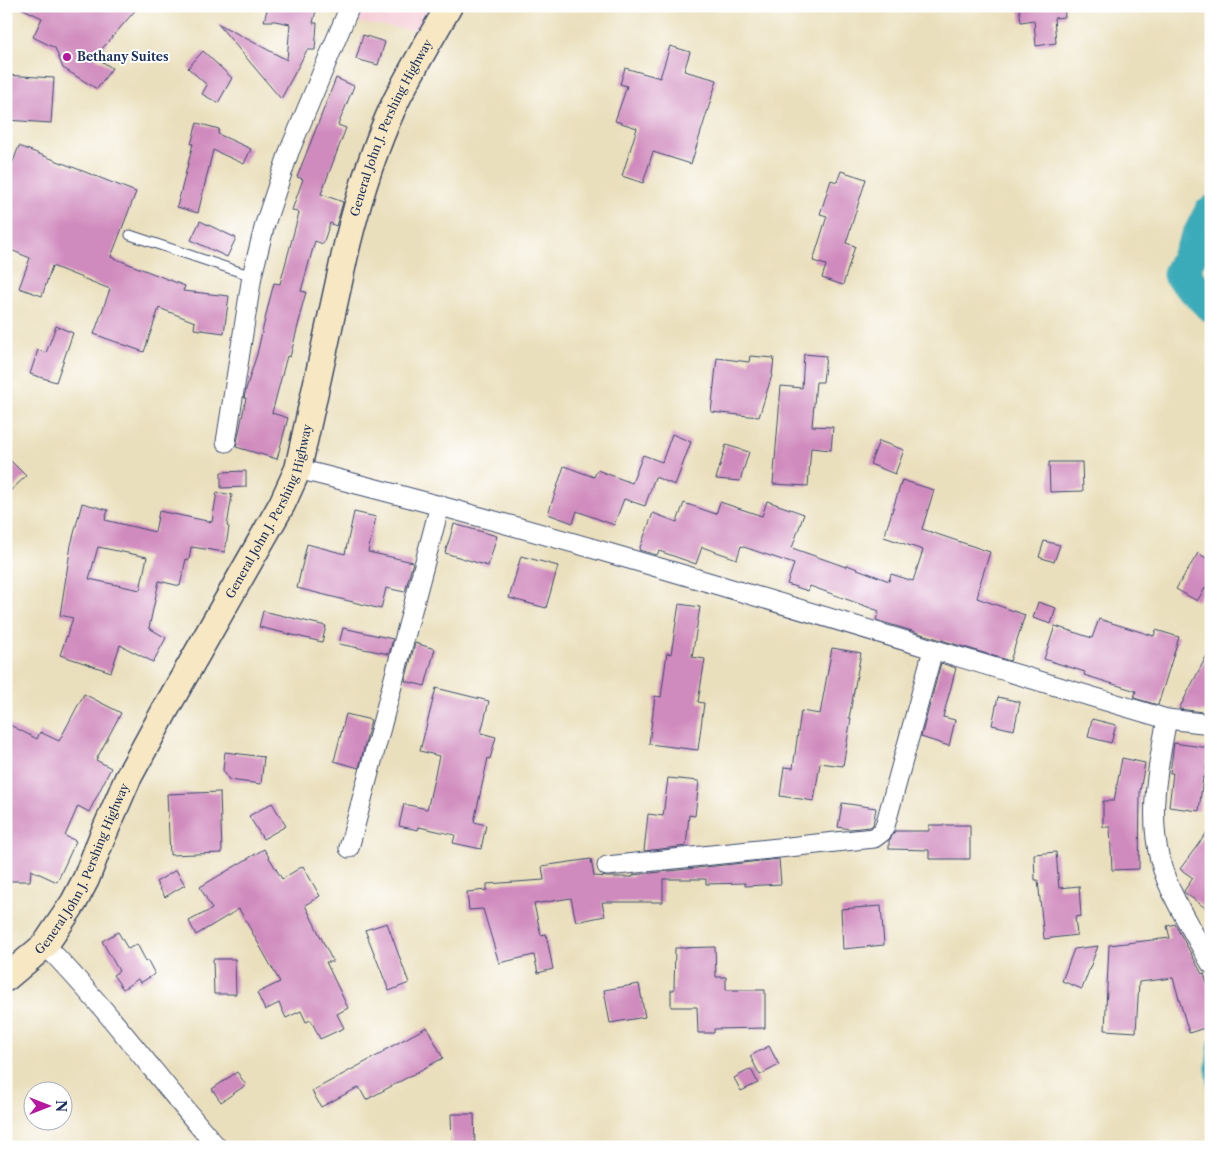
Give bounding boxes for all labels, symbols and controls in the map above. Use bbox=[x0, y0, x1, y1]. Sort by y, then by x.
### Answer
street label: General John J. Pershing Highway bbox=[347, 36, 435, 218]
place label: Bethany Suites bbox=[77, 49, 169, 64]
marker: Bethany Suites bbox=[61, 51, 73, 63]
street label: General John J. Pershing Highway bbox=[222, 422, 315, 601]
street label: General John J. Pershing Highway bbox=[31, 780, 132, 957]
north arrow bbox=[22, 1080, 72, 1130]
text: N bbox=[52, 1100, 70, 1112]

